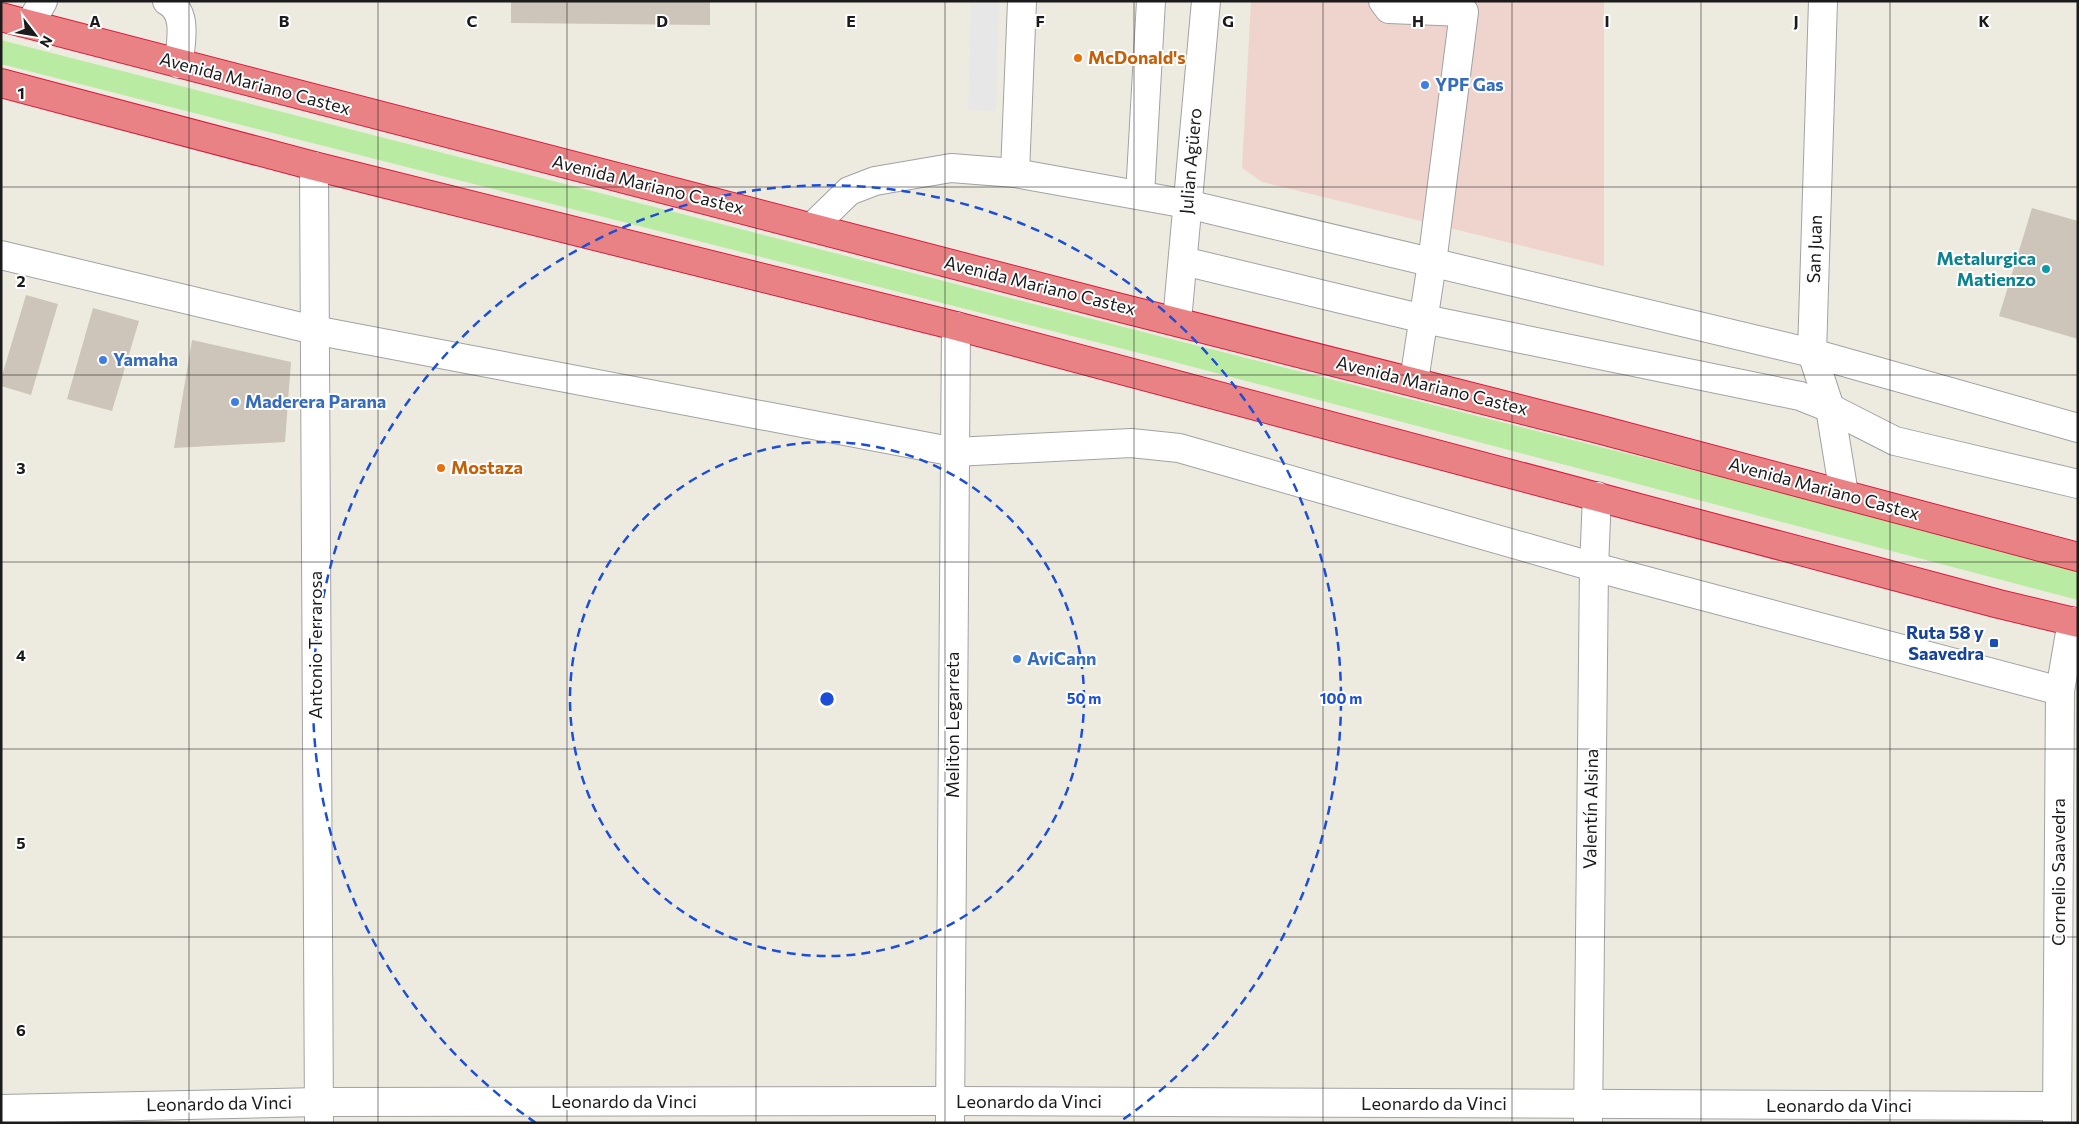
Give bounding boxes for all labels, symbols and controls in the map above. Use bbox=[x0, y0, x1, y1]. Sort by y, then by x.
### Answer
north arrow bbox=[10, 10, 60, 60]
text: A bbox=[89, 11, 101, 30]
text: B bbox=[279, 11, 290, 30]
text: C bbox=[467, 11, 478, 30]
text: D bbox=[656, 11, 668, 30]
text: E bbox=[846, 11, 856, 30]
text: F bbox=[1035, 11, 1045, 30]
text: G bbox=[1222, 11, 1234, 30]
text: H bbox=[1412, 11, 1424, 30]
text: I bbox=[1604, 11, 1610, 30]
text: J bbox=[1793, 11, 1799, 30]
text: K bbox=[1978, 11, 1990, 30]
text: N bbox=[37, 33, 57, 51]
place label: McDonald's bbox=[1088, 46, 1186, 68]
street label: Avenida Mariano Castex bbox=[157, 47, 354, 119]
marker: McDonald's bbox=[1072, 52, 1084, 64]
place label: YPF Gas bbox=[1435, 73, 1504, 95]
marker: YPF Gas bbox=[1419, 79, 1431, 91]
text: 1 bbox=[17, 83, 25, 102]
street label: Julian Agüero bbox=[1174, 107, 1206, 215]
street label: Avenida Mariano Castex bbox=[550, 150, 747, 219]
street label: San Juan bbox=[1802, 214, 1826, 284]
place label: Metalurgica Matienzo bbox=[1937, 247, 2036, 290]
street label: Avenida Mariano Castex bbox=[942, 251, 1139, 320]
marker: Metalurgica Matienzo bbox=[2040, 263, 2052, 275]
text: 2 bbox=[16, 271, 26, 290]
place label: Yamaha bbox=[113, 348, 178, 370]
street label: Avenida Mariano Castex bbox=[1334, 351, 1531, 420]
marker: Yamaha bbox=[97, 354, 109, 366]
place label: Maderera Parana bbox=[245, 390, 386, 412]
marker: Maderera Parana bbox=[229, 396, 241, 408]
street label: Avenida Mariano Castex bbox=[1726, 452, 1923, 524]
place label: Mostaza bbox=[451, 456, 523, 478]
text: 3 bbox=[16, 458, 26, 477]
marker: Mostaza bbox=[435, 462, 447, 474]
street label: Antonio Terrarosa bbox=[304, 571, 326, 719]
place label: Ruta 58 y Saavedra bbox=[1906, 621, 1984, 664]
marker: Ruta 58 y Saavedra bbox=[1988, 637, 2000, 649]
text: 4 bbox=[16, 645, 26, 664]
place label: AviCann bbox=[1027, 647, 1096, 669]
street label: Meliton Legarreta bbox=[941, 652, 963, 798]
marker: AviCann bbox=[1011, 653, 1023, 665]
text: 50 m bbox=[1067, 689, 1101, 707]
text: 100 m bbox=[1320, 689, 1362, 707]
centre of rings bbox=[818, 690, 836, 708]
street label: Valentín Alsina bbox=[1578, 749, 1602, 869]
street label: Cornelio Saavedra bbox=[2047, 798, 2069, 946]
text: 5 bbox=[16, 833, 26, 852]
text: 6 bbox=[16, 1020, 26, 1039]
street label: Leonardo da Vinci bbox=[551, 1090, 697, 1112]
street label: Leonardo da Vinci bbox=[956, 1090, 1102, 1112]
street label: Leonardo da Vinci bbox=[146, 1091, 292, 1115]
street label: Leonardo da Vinci bbox=[1361, 1092, 1507, 1114]
street label: Leonardo da Vinci bbox=[1766, 1094, 1912, 1116]

